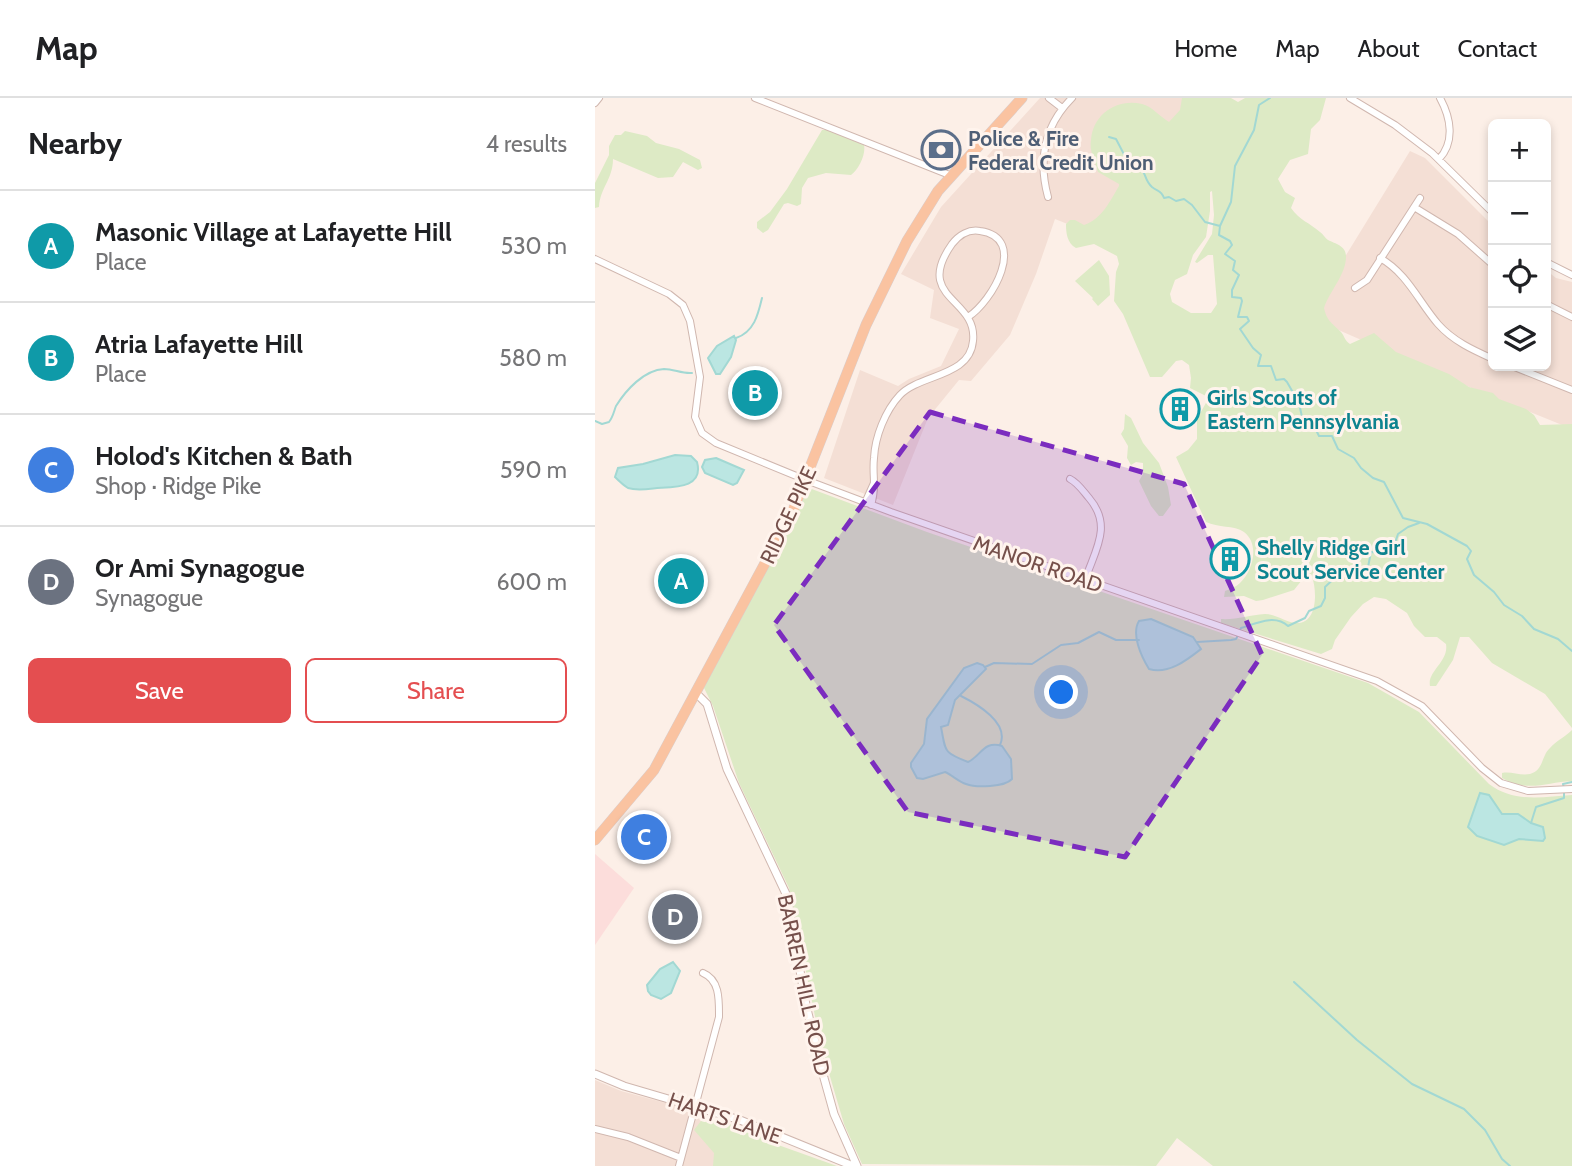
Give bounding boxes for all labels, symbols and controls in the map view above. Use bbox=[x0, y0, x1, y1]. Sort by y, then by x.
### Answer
text: Map bbox=[35, 28, 98, 68]
text: Home bbox=[1174, 34, 1237, 63]
text: Map bbox=[1275, 34, 1320, 63]
text: About bbox=[1358, 34, 1420, 63]
text: Contact bbox=[1458, 34, 1537, 63]
map controls bbox=[1488, 119, 1551, 371]
button: + bbox=[1488, 119, 1551, 182]
text: Nearby bbox=[28, 125, 122, 162]
place label: Police & Fire Federal Credit Union bbox=[968, 126, 1154, 175]
bank icon: Police & Fire Federal Credit Union bbox=[920, 129, 962, 171]
text: 4 results bbox=[486, 130, 567, 158]
button: − bbox=[1488, 182, 1551, 245]
text: Masonic Village at Lafayette Hill bbox=[95, 216, 452, 248]
text: A bbox=[44, 232, 58, 260]
text: 530 m bbox=[501, 232, 567, 260]
button: locate bbox=[1488, 245, 1551, 308]
text: Place bbox=[95, 248, 147, 276]
button: layers bbox=[1488, 308, 1551, 371]
text: Atria Lafayette Hill bbox=[95, 328, 303, 360]
text: B bbox=[44, 344, 58, 372]
text: 580 m bbox=[499, 344, 567, 372]
text: Place bbox=[95, 360, 147, 388]
pin: B bbox=[732, 367, 778, 419]
place label: Girls Scouts of Eastern Pennsylvania bbox=[1207, 385, 1400, 434]
building icon: Girls Scouts of Eastern Pennsylvania bbox=[1159, 388, 1201, 430]
text: Holod's Kitchen & Bath bbox=[95, 440, 353, 472]
text: C bbox=[44, 456, 58, 484]
text: 590 m bbox=[500, 456, 567, 484]
street label: RIDGE PIKE bbox=[755, 462, 821, 568]
text: Shop · Ridge Pike bbox=[95, 472, 261, 500]
street label: MANOR ROAD bbox=[970, 530, 1106, 598]
place label: Shelly Ridge Girl Scout Service Center bbox=[1257, 535, 1444, 584]
building icon: Shelly Ridge Girl Scout Service Center bbox=[1209, 538, 1251, 580]
text: Or Ami Synagogue bbox=[95, 552, 305, 584]
pin: A bbox=[658, 555, 704, 607]
text: D bbox=[43, 568, 59, 596]
text: 600 m bbox=[496, 568, 567, 596]
text: Synagogue bbox=[95, 584, 203, 612]
button: Save bbox=[28, 658, 291, 723]
button: Share bbox=[305, 658, 567, 723]
your location bbox=[1044, 675, 1078, 709]
pin: C bbox=[621, 811, 667, 863]
pin: D bbox=[652, 891, 698, 943]
street label: BARREN HILL ROAD bbox=[773, 892, 835, 1078]
street label: HARTS LANE bbox=[665, 1087, 785, 1149]

